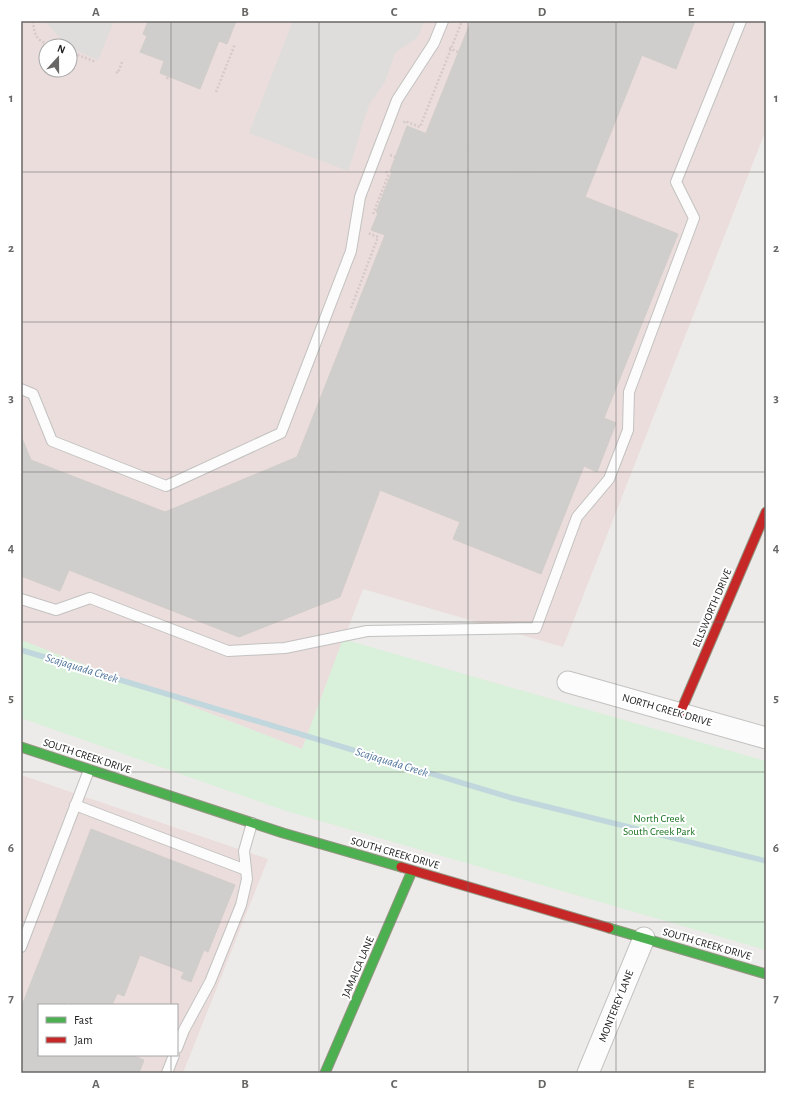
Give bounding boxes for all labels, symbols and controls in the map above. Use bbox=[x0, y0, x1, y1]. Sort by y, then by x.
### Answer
text: A bbox=[92, 6, 100, 19]
text: B bbox=[241, 6, 249, 19]
text: C bbox=[391, 6, 398, 19]
text: D bbox=[538, 6, 547, 19]
text: E bbox=[688, 6, 695, 19]
north arrow bbox=[38, 38, 78, 78]
text: N bbox=[56, 43, 67, 56]
text: 1 bbox=[9, 92, 13, 105]
text: 1 bbox=[774, 92, 778, 105]
text: 2 bbox=[8, 242, 14, 255]
text: 2 bbox=[773, 242, 779, 255]
text: 3 bbox=[8, 392, 14, 405]
text: 3 bbox=[773, 392, 779, 405]
text: 4 bbox=[8, 542, 15, 555]
text: 4 bbox=[773, 542, 780, 555]
street label: ELLSWORTH DRIVE bbox=[690, 566, 734, 649]
water label: Scajaquada Creek bbox=[44, 651, 120, 686]
text: 5 bbox=[8, 692, 14, 705]
street label: NORTH CREEK DRIVE bbox=[621, 692, 714, 728]
text: 5 bbox=[773, 692, 779, 705]
street label: SOUTH CREEK DRIVE bbox=[42, 737, 133, 776]
water label: Scajaquada Creek bbox=[354, 745, 430, 780]
park label: North Creek South Creek Park bbox=[623, 813, 695, 837]
street label: SOUTH CREEK DRIVE bbox=[349, 835, 441, 871]
text: 6 bbox=[8, 842, 14, 855]
text: 6 bbox=[773, 842, 779, 855]
street label: SOUTH CREEK DRIVE bbox=[661, 926, 753, 962]
street label: JAMAICA LANE bbox=[340, 934, 376, 999]
street label: MONTEREY LANE bbox=[597, 968, 636, 1044]
text: 7 bbox=[8, 992, 14, 1005]
text: 7 bbox=[773, 992, 779, 1005]
legend bbox=[38, 1004, 178, 1056]
text: Fast bbox=[74, 1014, 93, 1026]
text: Jam bbox=[74, 1034, 93, 1046]
text: A bbox=[92, 1078, 100, 1091]
text: B bbox=[241, 1078, 249, 1091]
text: C bbox=[391, 1078, 398, 1091]
text: D bbox=[538, 1078, 547, 1091]
text: E bbox=[688, 1078, 695, 1091]

